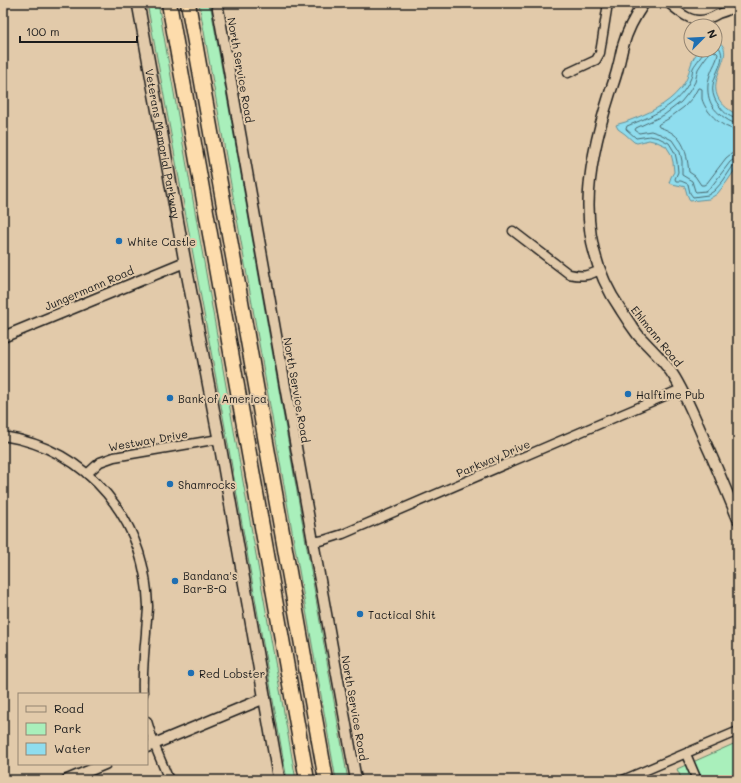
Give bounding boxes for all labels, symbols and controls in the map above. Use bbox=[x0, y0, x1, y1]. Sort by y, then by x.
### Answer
street label: North Service Road bbox=[224, 16, 258, 124]
scale bar bbox=[20, 18, 137, 44]
north arrow bbox=[683, 18, 723, 58]
text: 100 m bbox=[26, 23, 60, 39]
text: N bbox=[704, 27, 721, 41]
street label: Veterans Memorial Parkway bbox=[143, 68, 185, 220]
place label: White Castle bbox=[127, 234, 196, 249]
marker: White Castle bbox=[114, 236, 124, 246]
street label: Jungermann Road bbox=[42, 262, 136, 314]
street label: Ehlmann Road bbox=[628, 303, 686, 369]
street label: North Service Road bbox=[280, 336, 314, 444]
place label: Halftime Pub bbox=[636, 387, 705, 402]
marker: Halftime Pub bbox=[623, 389, 633, 399]
place label: Bank of America bbox=[178, 391, 267, 406]
marker: Bank of America bbox=[165, 393, 175, 403]
street label: Westway Drive bbox=[107, 426, 189, 454]
street label: Parkway Drive bbox=[454, 436, 532, 480]
place label: Shamrocks bbox=[178, 477, 236, 492]
marker: Shamrocks bbox=[165, 479, 175, 489]
place label: Bandana's Bar-B-Q bbox=[183, 568, 237, 596]
marker: Bandana's Bar-B-Q bbox=[170, 576, 180, 586]
place label: Tactical Shit bbox=[368, 607, 436, 622]
marker: Tactical Shit bbox=[355, 609, 365, 619]
street label: North Service Road bbox=[338, 654, 372, 762]
place label: Red Lobster bbox=[199, 666, 265, 681]
marker: Red Lobster bbox=[186, 668, 196, 678]
legend bbox=[18, 693, 148, 765]
text: Road bbox=[54, 700, 84, 716]
text: Park bbox=[54, 720, 81, 736]
text: Water bbox=[54, 740, 91, 756]

